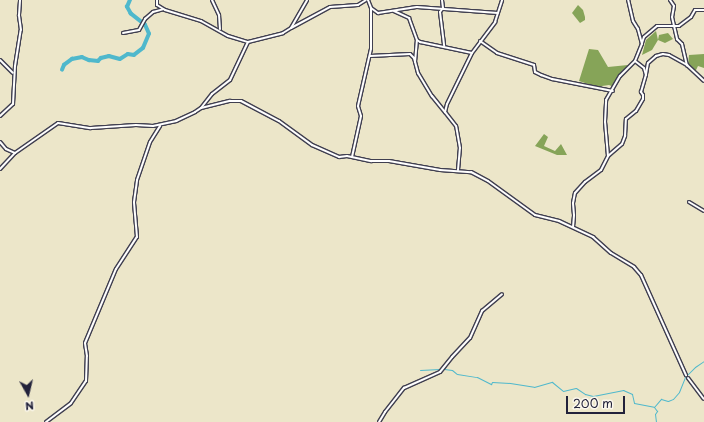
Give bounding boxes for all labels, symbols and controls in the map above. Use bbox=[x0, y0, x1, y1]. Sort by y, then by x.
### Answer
north arrow bbox=[8, 374, 48, 414]
scale bar bbox=[568, 388, 627, 414]
text: 200 m bbox=[573, 394, 613, 412]
text: N bbox=[24, 397, 35, 415]

